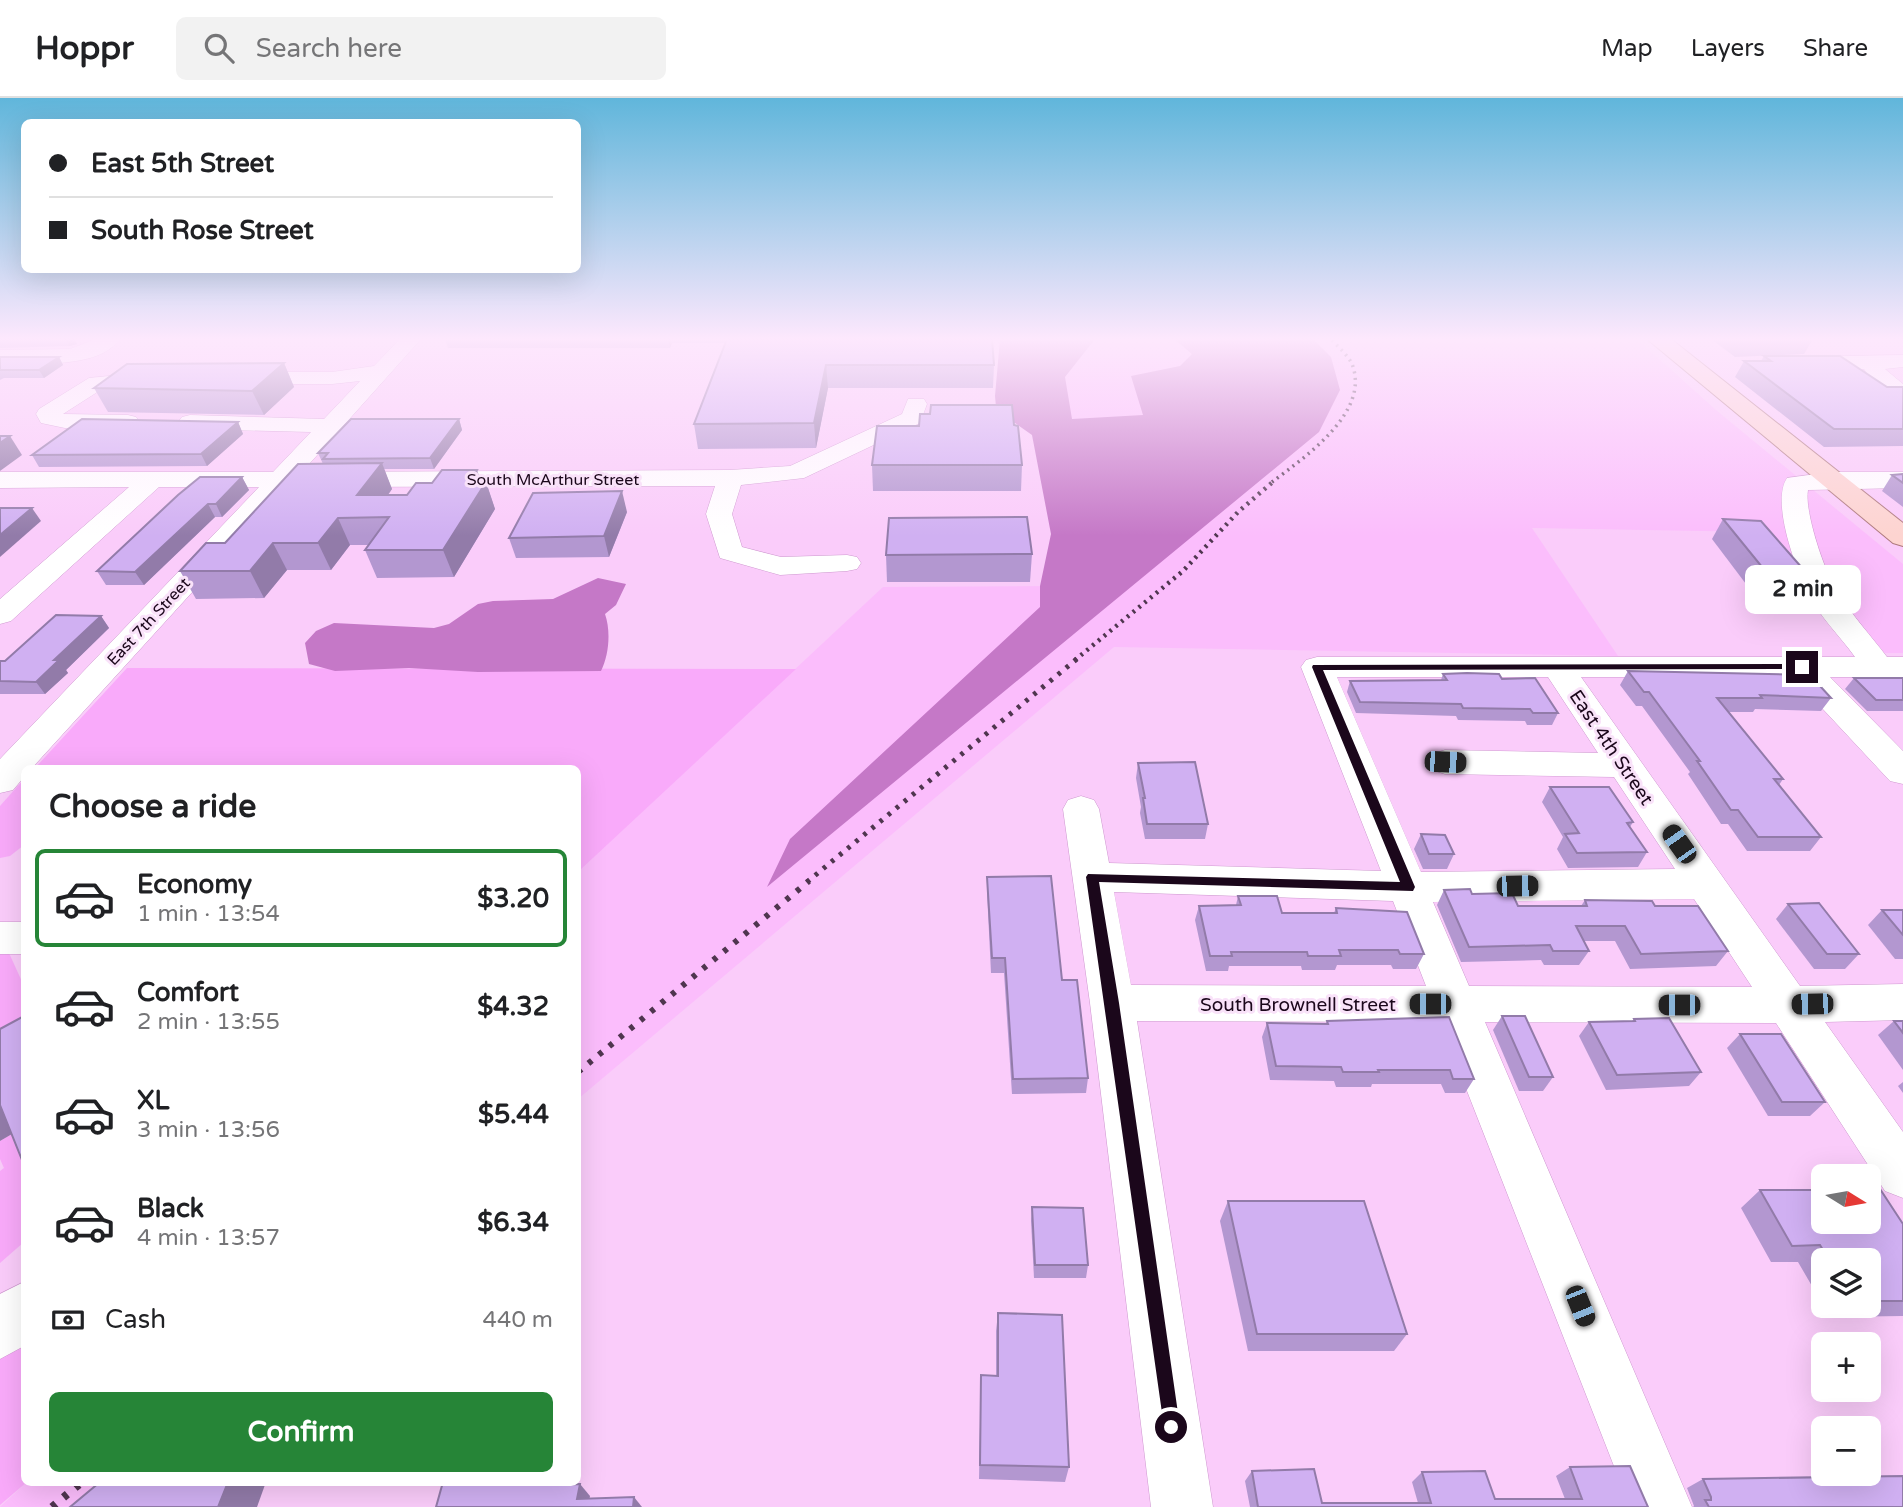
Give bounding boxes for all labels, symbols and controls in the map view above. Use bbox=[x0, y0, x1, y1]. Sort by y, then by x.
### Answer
search box bbox=[176, 17, 666, 80]
text: Hoppr bbox=[35, 29, 134, 68]
icon: search bbox=[200, 29, 238, 67]
text: Search here bbox=[256, 33, 402, 64]
text: Map bbox=[1601, 34, 1653, 63]
text: Layers bbox=[1691, 34, 1765, 63]
text: Share bbox=[1803, 34, 1868, 63]
text: East 5th Street bbox=[91, 148, 274, 179]
text: South Rose Street bbox=[91, 215, 314, 246]
street label: South McArthur Street bbox=[467, 470, 639, 490]
callout: 2 min bbox=[1744, 566, 1860, 614]
street label: East 7th Street bbox=[103, 574, 195, 670]
text: 2 min bbox=[1772, 575, 1834, 603]
route end bbox=[1786, 651, 1818, 683]
street label: East 4th Street bbox=[1565, 686, 1658, 809]
car bbox=[1424, 751, 1467, 773]
text: Choose a ride bbox=[49, 788, 256, 826]
car bbox=[1659, 821, 1700, 867]
icon: car bbox=[53, 867, 116, 930]
text: Economy bbox=[137, 869, 252, 900]
car bbox=[1496, 875, 1539, 897]
text: $3.20 bbox=[477, 883, 549, 914]
text: 1 min · 13:54 bbox=[137, 900, 280, 928]
icon: car bbox=[53, 975, 116, 1038]
text: Comfort bbox=[137, 977, 239, 1008]
text: $4.32 bbox=[477, 991, 549, 1022]
car bbox=[1791, 993, 1834, 1015]
street label: South Brownell Street bbox=[1200, 994, 1396, 1016]
car bbox=[1410, 994, 1452, 1015]
car bbox=[1659, 995, 1701, 1016]
text: 2 min · 13:55 bbox=[137, 1008, 280, 1036]
icon: car bbox=[53, 1083, 116, 1146]
text: XL bbox=[137, 1085, 169, 1116]
text: $5.44 bbox=[478, 1099, 549, 1130]
text: 3 min · 13:56 bbox=[137, 1116, 280, 1144]
north arrow bbox=[1811, 1164, 1881, 1234]
map controls bbox=[1811, 1164, 1881, 1486]
icon: car bbox=[53, 1191, 116, 1254]
text: Black bbox=[137, 1193, 204, 1224]
text: $6.34 bbox=[477, 1207, 549, 1238]
text: 4 min · 13:57 bbox=[137, 1224, 280, 1252]
button: layers bbox=[1811, 1248, 1881, 1318]
car bbox=[1563, 1283, 1598, 1329]
icon: cash bbox=[49, 1301, 87, 1339]
text: Cash bbox=[105, 1304, 166, 1335]
text: 440 m bbox=[483, 1306, 553, 1334]
button: + bbox=[1811, 1332, 1881, 1402]
button: Confirm bbox=[49, 1392, 553, 1472]
route start bbox=[1155, 1411, 1187, 1443]
button: − bbox=[1811, 1416, 1881, 1486]

